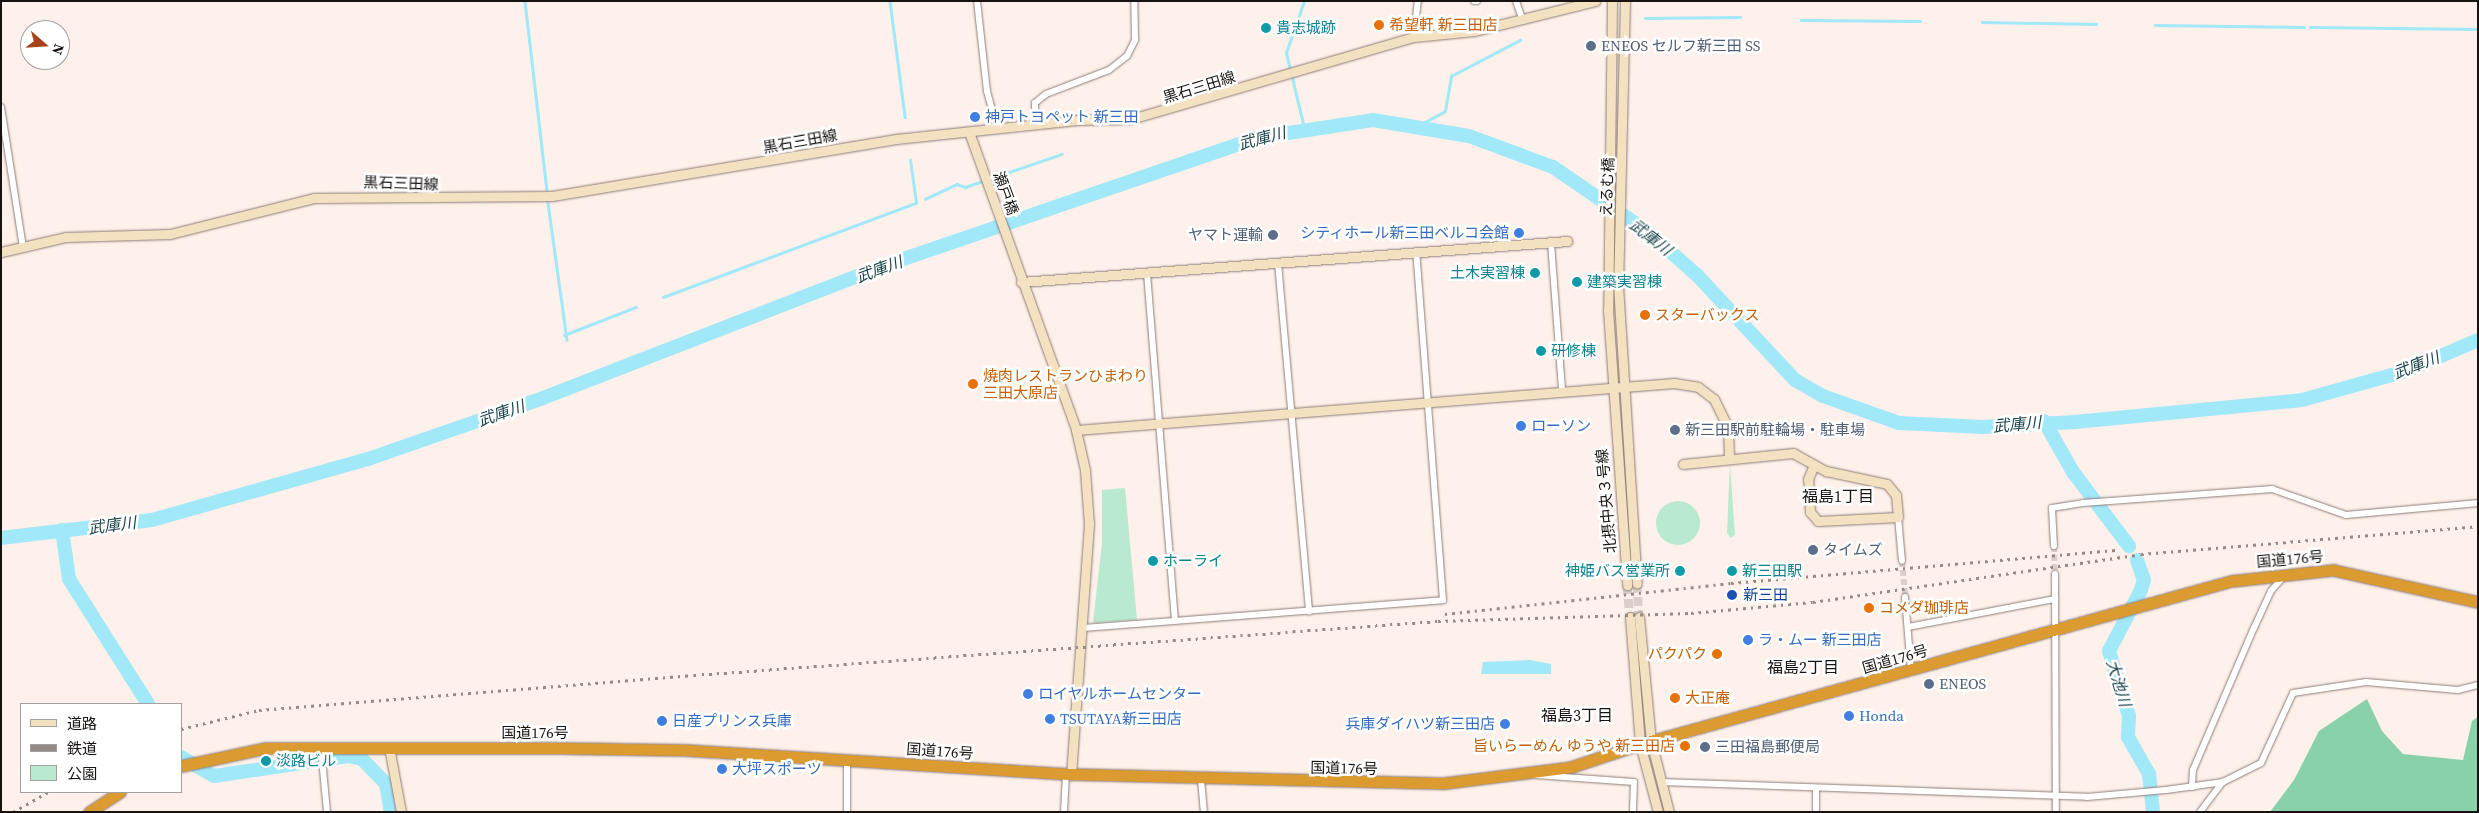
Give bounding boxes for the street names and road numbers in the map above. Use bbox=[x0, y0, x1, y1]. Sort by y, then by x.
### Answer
street label: 黒石三田線 bbox=[1161, 67, 1237, 107]
street label: 黒石三田線 bbox=[762, 126, 838, 156]
street label: えるむ橋 bbox=[1597, 157, 1617, 217]
street label: 瀬戸橋 bbox=[990, 169, 1022, 217]
street label: 黒石三田線 bbox=[363, 173, 439, 193]
street label: 北摂中央３号線 bbox=[1592, 448, 1620, 554]
street label: 国道176号 bbox=[2256, 547, 2324, 571]
street label: 国道176号 bbox=[1860, 641, 1930, 677]
street label: 国道176号 bbox=[501, 724, 569, 742]
street label: 国道176号 bbox=[906, 740, 974, 762]
street label: 国道176号 bbox=[1310, 758, 1378, 778]

